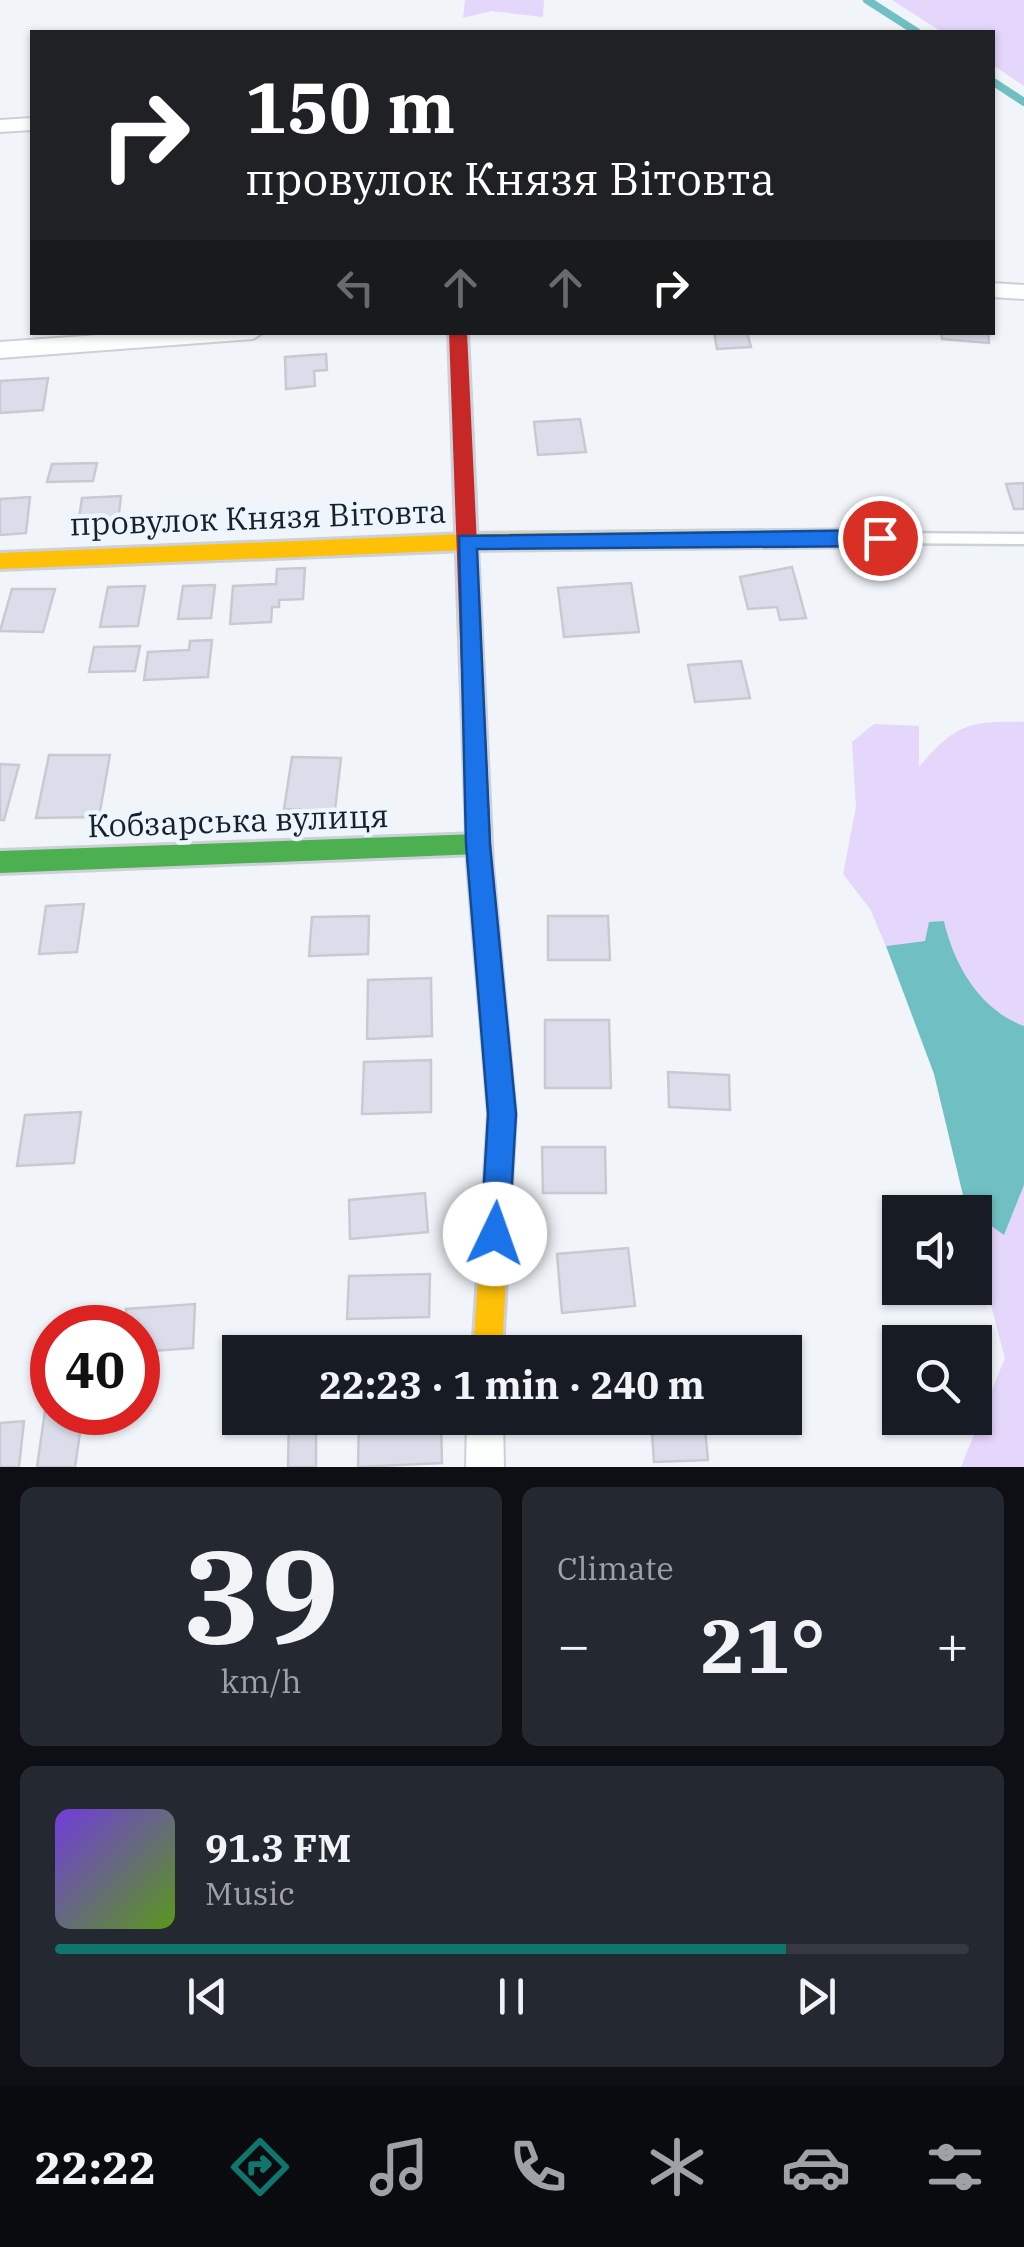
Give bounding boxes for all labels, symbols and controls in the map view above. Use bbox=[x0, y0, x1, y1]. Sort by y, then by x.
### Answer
text: 150 m bbox=[245, 61, 455, 152]
icon: right bbox=[80, 70, 210, 200]
text: провулок Князя Вітовта bbox=[245, 149, 775, 207]
icon: left bbox=[328, 260, 383, 315]
icon: ahead bbox=[433, 260, 488, 315]
icon: ahead bbox=[538, 260, 593, 315]
icon: right bbox=[643, 260, 698, 315]
street label: провулок Князя Вітовта bbox=[69, 489, 447, 545]
pin bbox=[838, 496, 923, 581]
icon: arrive bbox=[853, 511, 908, 566]
street label: Кобзарська вулиця bbox=[87, 794, 389, 846]
position arrow bbox=[443, 1182, 547, 1286]
map controls bbox=[882, 1195, 992, 1435]
button: sound bbox=[882, 1195, 992, 1305]
speed limit sign: 40 bbox=[30, 1305, 160, 1435]
button: search bbox=[882, 1325, 992, 1435]
text: 22:23 · 1 min · 240 m bbox=[319, 1360, 705, 1409]
text: 39 bbox=[183, 1510, 339, 1679]
text: Climate bbox=[557, 1547, 674, 1589]
text: 21° bbox=[700, 1596, 826, 1694]
text: − bbox=[557, 1609, 590, 1680]
text: + bbox=[936, 1609, 969, 1680]
text: km/h bbox=[221, 1660, 301, 1702]
text: 91.3 FM bbox=[205, 1823, 351, 1872]
text: Music bbox=[205, 1872, 295, 1914]
icon: previous bbox=[180, 1969, 235, 2024]
icon: pause bbox=[484, 1969, 539, 2024]
icon: next bbox=[789, 1969, 844, 2024]
icon: directions bbox=[225, 2132, 295, 2202]
icon: music bbox=[364, 2132, 434, 2202]
icon: phone bbox=[503, 2132, 573, 2202]
icon: climate bbox=[642, 2132, 712, 2202]
icon: car bbox=[781, 2132, 851, 2202]
icon: filters bbox=[920, 2132, 990, 2202]
text: 22:22 bbox=[34, 2138, 156, 2196]

